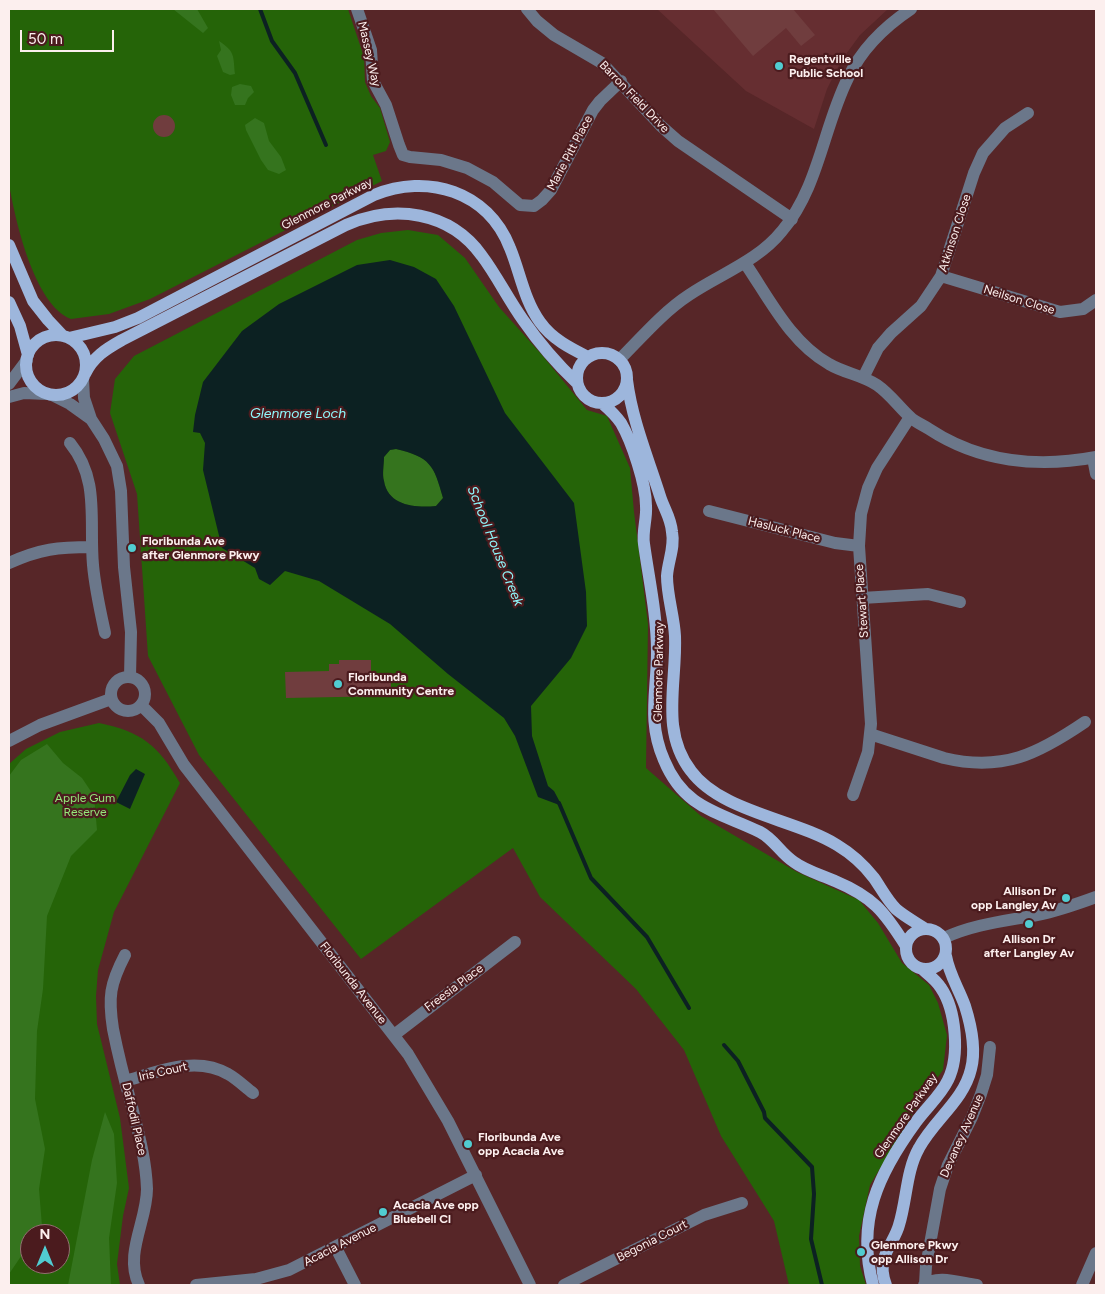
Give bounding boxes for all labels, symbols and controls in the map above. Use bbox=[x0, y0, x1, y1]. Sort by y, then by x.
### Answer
scale bar bbox=[22, 20, 116, 52]
street label: Massey Way bbox=[355, 20, 383, 88]
text: 50 m bbox=[28, 30, 63, 48]
place label: Regentville Public School bbox=[789, 52, 863, 80]
street label: Barron Field Drive bbox=[596, 58, 672, 136]
marker: Regentville Public School bbox=[773, 60, 785, 72]
street label: Marie Pitt Place bbox=[544, 113, 596, 193]
street label: Glenmore Parkway bbox=[279, 175, 375, 233]
street label: Atkinson Close bbox=[936, 192, 974, 274]
street label: Neilson Close bbox=[982, 282, 1056, 318]
water label: Glenmore Loch bbox=[250, 406, 346, 422]
water label: School House Creek bbox=[463, 484, 527, 608]
street label: Hasluck Place bbox=[746, 514, 822, 546]
place label: Floribunda Ave after Glenmore Pkwy bbox=[142, 534, 259, 562]
marker: Floribunda Ave after Glenmore Pkwy bbox=[126, 542, 138, 554]
street label: Stewart Place bbox=[852, 564, 872, 638]
street label: Glenmore Parkway bbox=[651, 622, 667, 722]
place label: Floribunda Community Centre bbox=[348, 670, 454, 698]
marker: Floribunda Community Centre bbox=[332, 678, 344, 690]
park label: Apple Gum Reserve bbox=[55, 791, 115, 819]
place label: Allison Dr opp Langley Av bbox=[971, 884, 1056, 912]
marker: Allison Dr opp Langley Av bbox=[1060, 892, 1072, 904]
marker: Allison Dr after Langley Av bbox=[1023, 918, 1035, 930]
place label: Allison Dr after Langley Av bbox=[984, 932, 1074, 960]
street label: Floribunda Avenue bbox=[317, 939, 389, 1027]
street label: Freesia Place bbox=[422, 961, 486, 1015]
street label: Iris Court bbox=[137, 1059, 189, 1085]
street label: Glenmore Parkway bbox=[871, 1071, 941, 1161]
street label: Daffodil Place bbox=[119, 1081, 149, 1157]
street label: Devaney Avenue bbox=[937, 1092, 987, 1180]
place label: Floribunda Ave opp Acacia Ave bbox=[478, 1130, 564, 1158]
marker: Floribunda Ave opp Acacia Ave bbox=[462, 1138, 474, 1150]
place label: Acacia Ave opp Bluebell Cl bbox=[393, 1198, 479, 1226]
marker: Acacia Ave opp Bluebell Cl bbox=[377, 1206, 389, 1218]
street label: Begonia Court bbox=[614, 1217, 690, 1265]
street label: Acacia Avenue bbox=[301, 1221, 379, 1269]
north arrow bbox=[20, 1224, 70, 1274]
text: N bbox=[40, 1226, 50, 1243]
place label: Glenmore Pkwy opp Allison Dr bbox=[871, 1238, 958, 1266]
marker: Glenmore Pkwy opp Allison Dr bbox=[855, 1246, 867, 1258]

